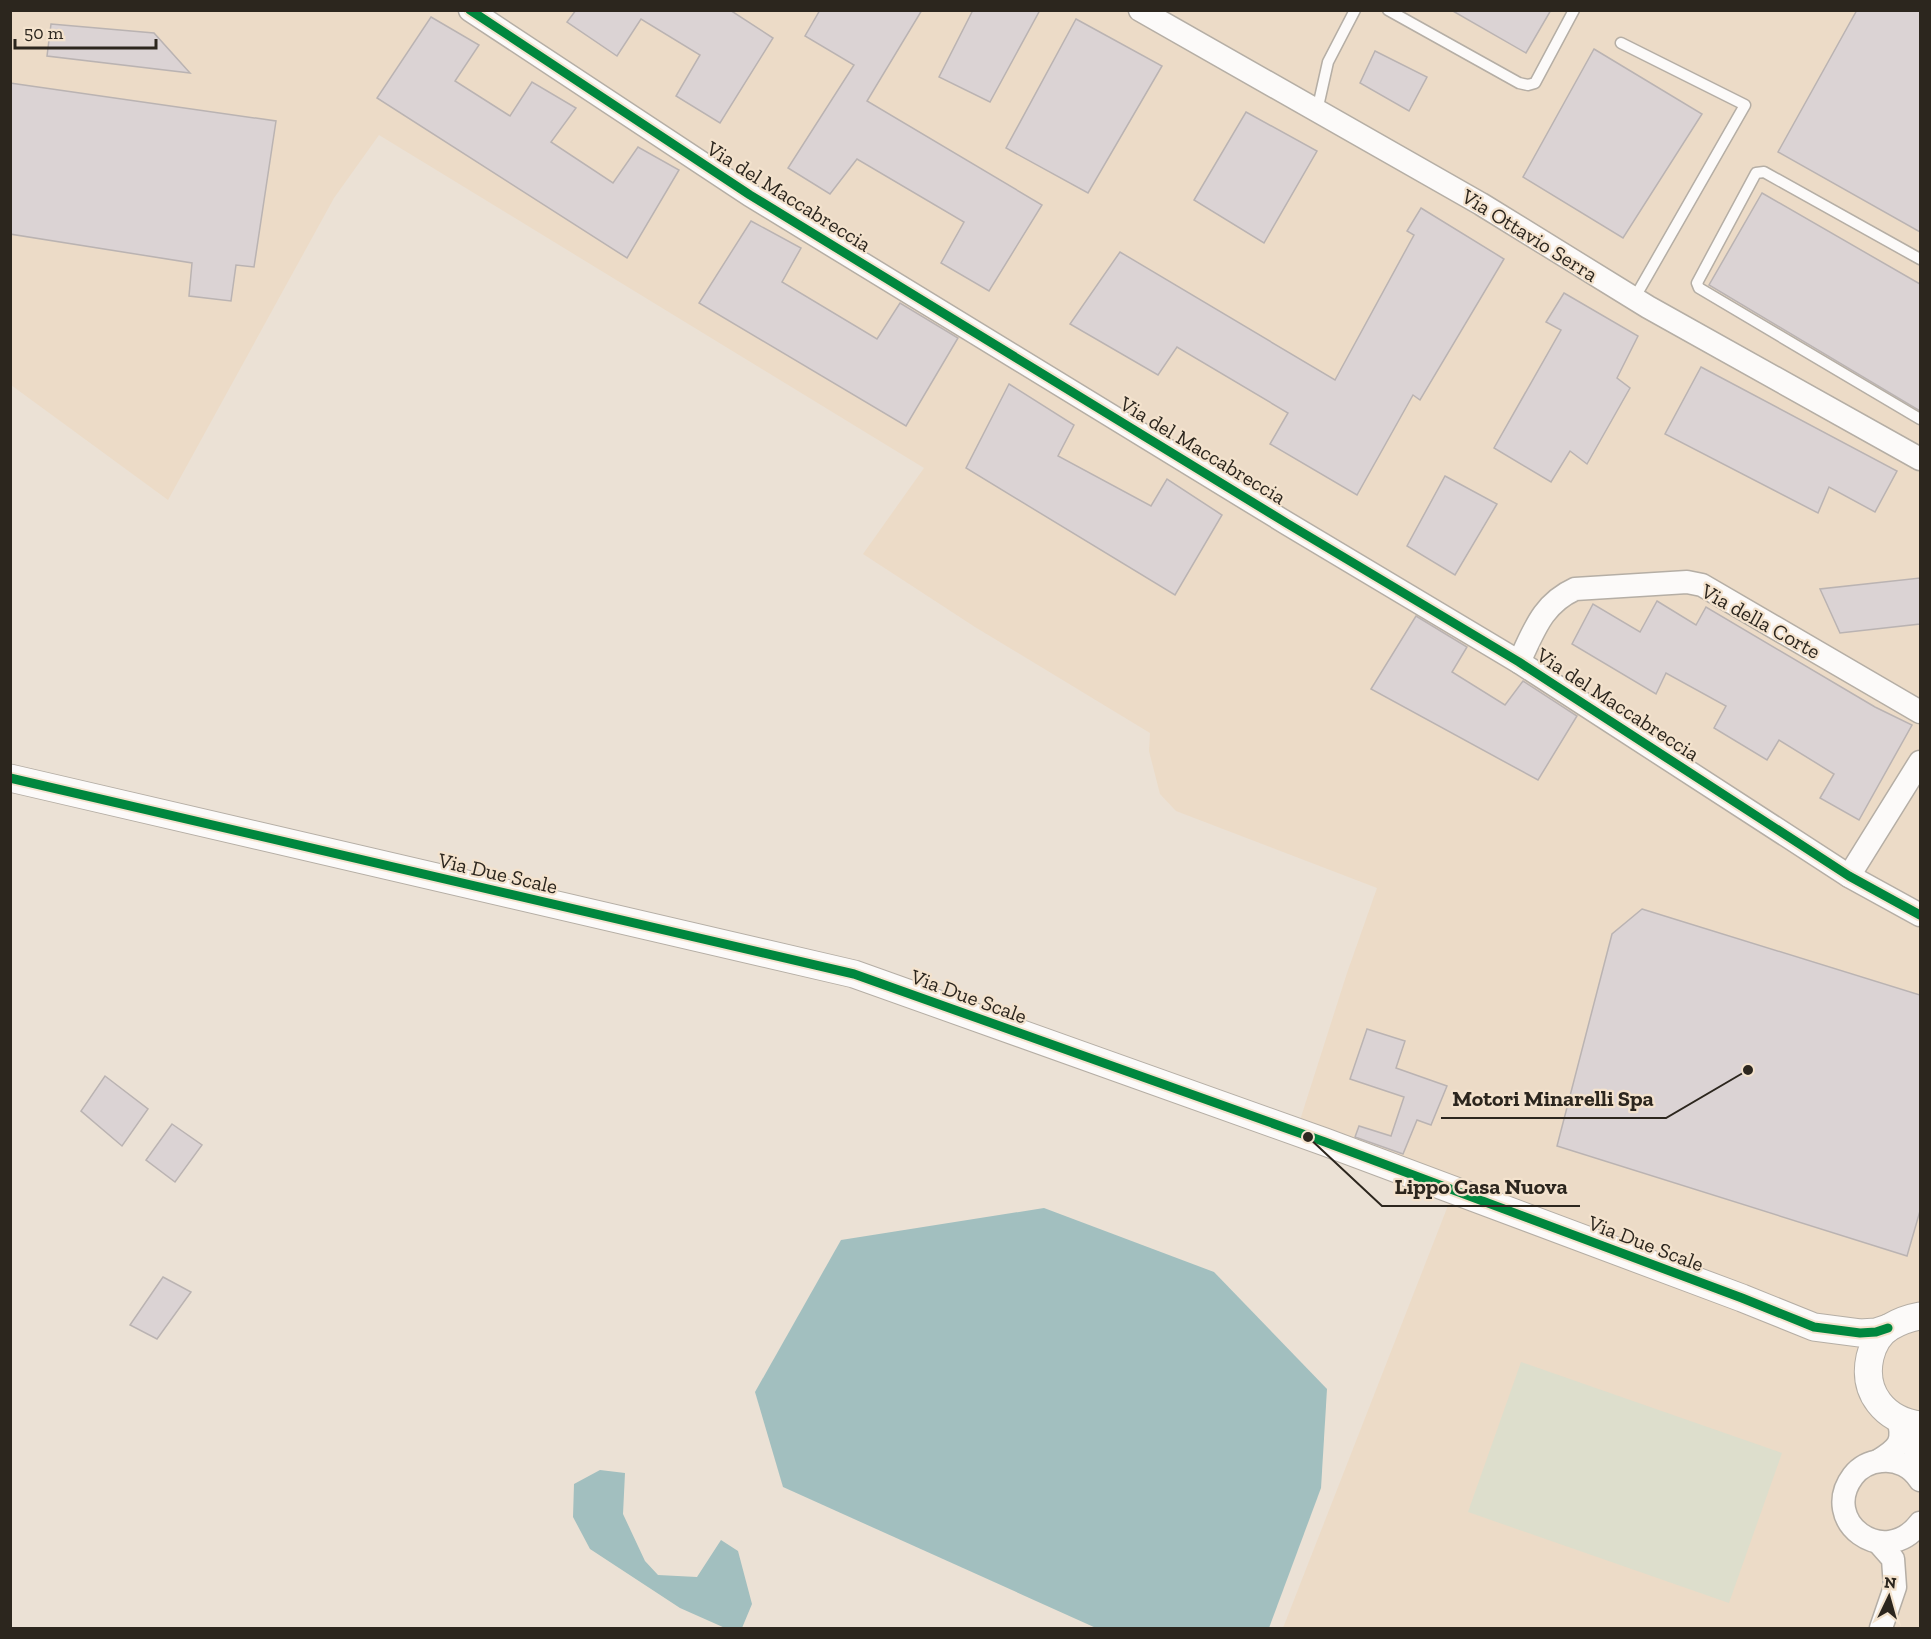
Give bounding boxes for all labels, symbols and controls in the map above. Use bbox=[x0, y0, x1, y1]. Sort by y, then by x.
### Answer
scale bar bbox=[15, 12, 156, 50]
text: 50 m bbox=[24, 22, 64, 44]
street label: Via del Maccabreccia bbox=[701, 135, 876, 257]
street label: Via Ottavio Serra bbox=[1457, 183, 1603, 287]
street label: Via del Maccabreccia bbox=[1115, 390, 1290, 509]
street label: Via della Corte bbox=[1696, 578, 1825, 664]
street label: Via del Maccabreccia bbox=[1531, 641, 1704, 766]
street label: Via Due Scale bbox=[435, 847, 560, 899]
street label: Via Due Scale bbox=[907, 963, 1031, 1029]
callout: Motori Minarelli Spa bbox=[1441, 1078, 1666, 1118]
text: Motori Minarelli Spa bbox=[1452, 1085, 1654, 1112]
callout: Lippo Casa Nuova bbox=[1382, 1166, 1580, 1206]
text: Lippo Casa Nuova bbox=[1394, 1173, 1568, 1200]
street label: Via Due Scale bbox=[1584, 1209, 1707, 1277]
north arrow bbox=[1859, 1567, 1919, 1627]
text: N bbox=[1883, 1573, 1897, 1593]

